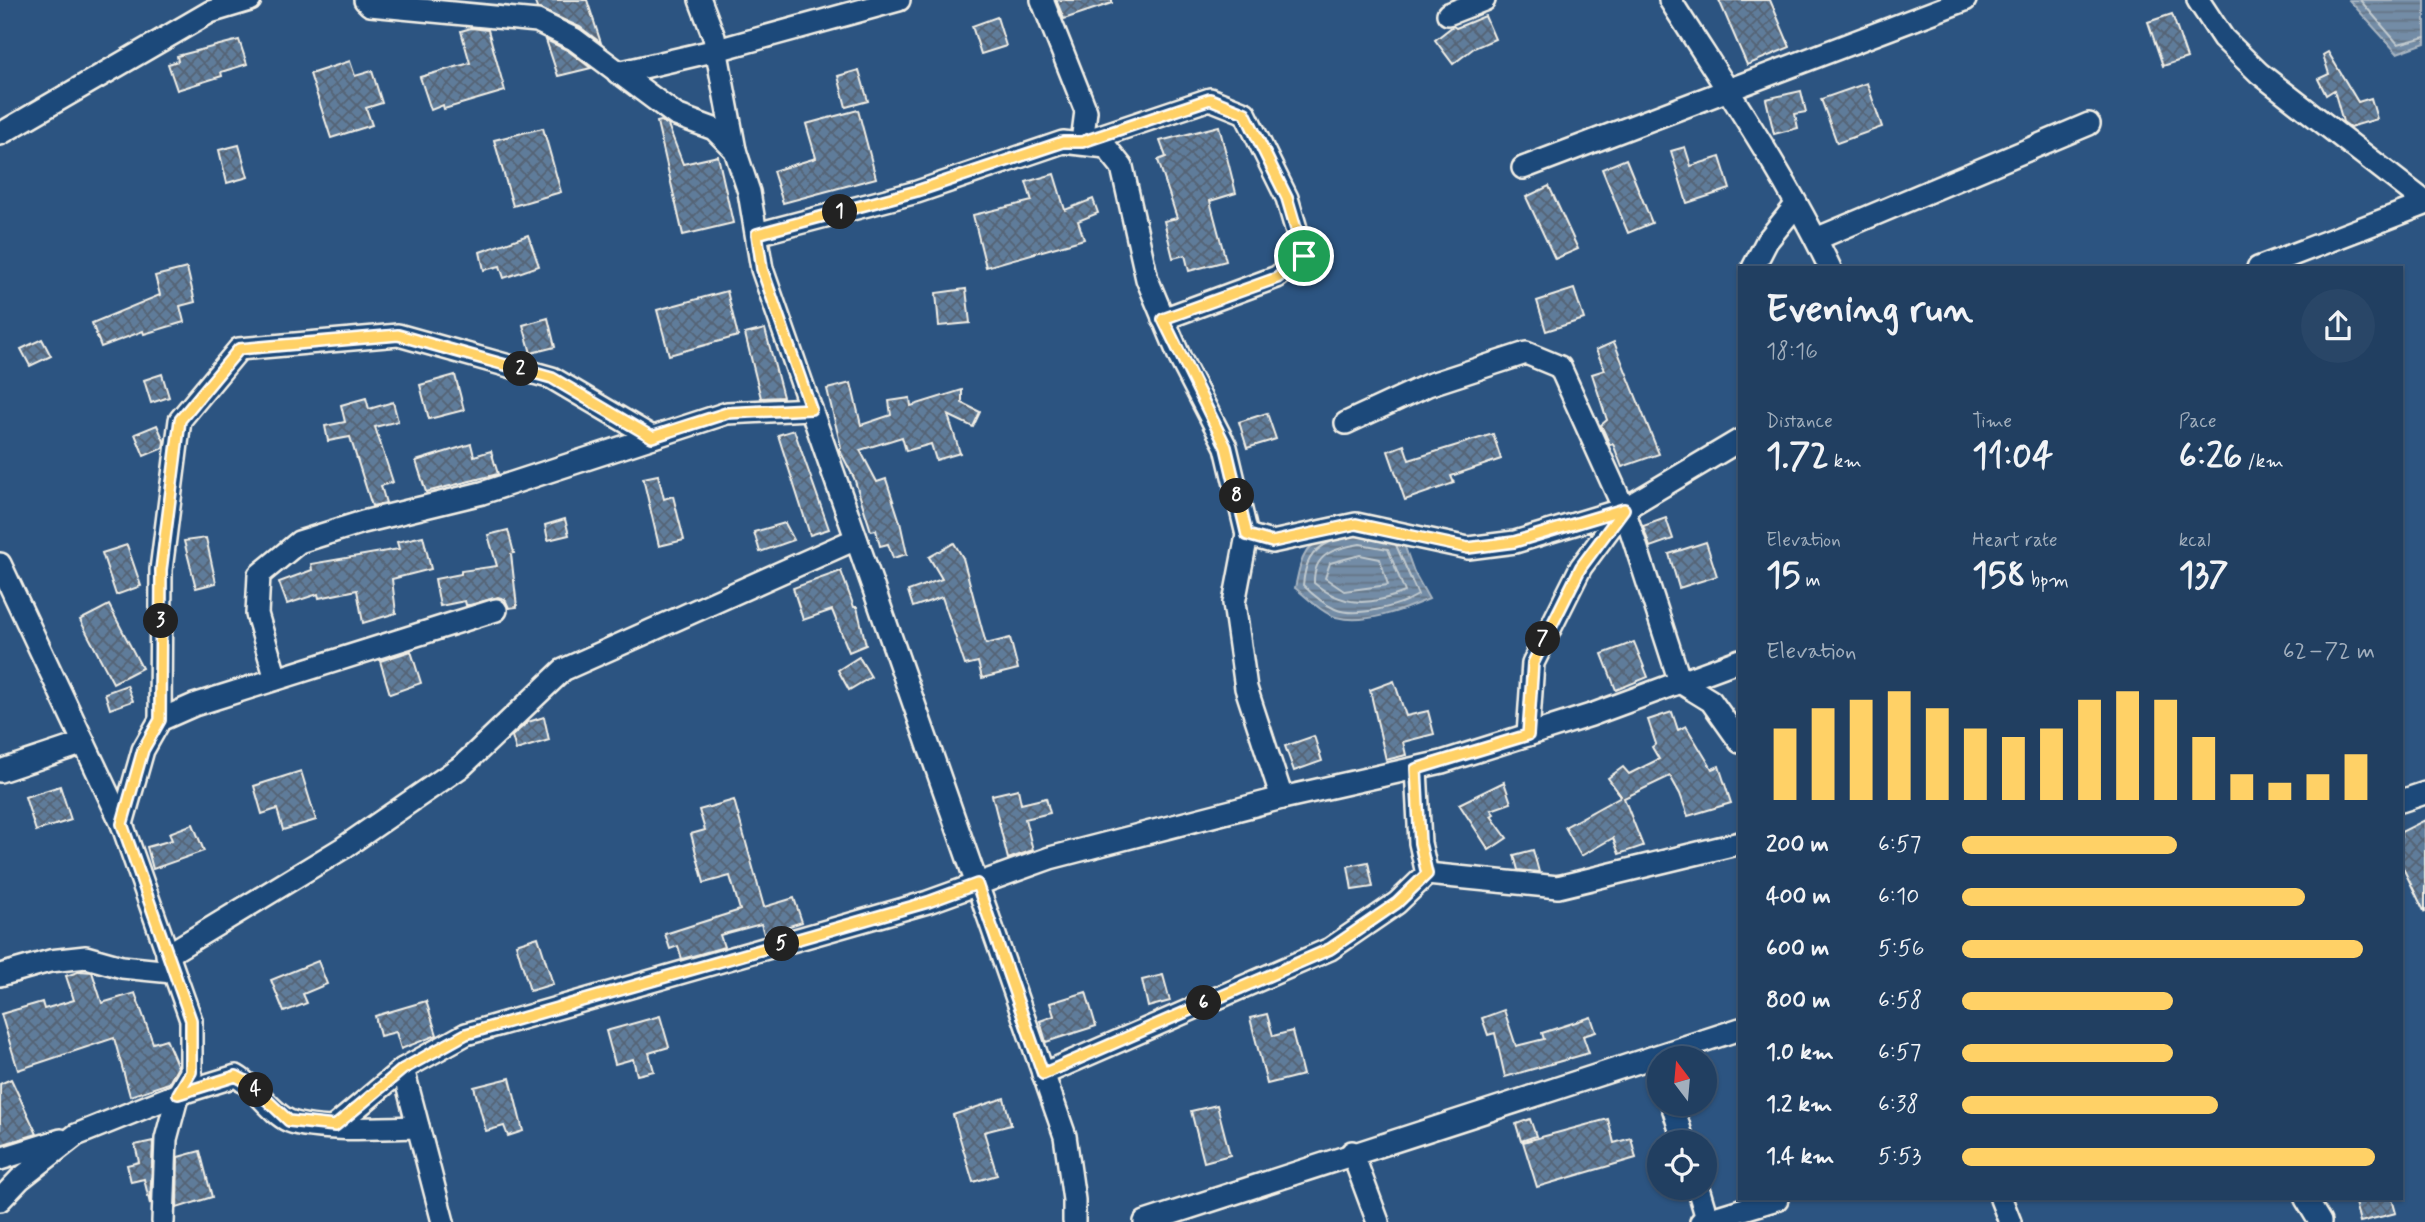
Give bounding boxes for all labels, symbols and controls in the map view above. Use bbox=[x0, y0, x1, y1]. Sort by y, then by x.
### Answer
pin: 1 bbox=[822, 194, 858, 230]
text: 1 bbox=[835, 199, 844, 224]
pin bbox=[1274, 226, 1334, 286]
icon: arrive bbox=[1285, 237, 1323, 275]
text: Evening run bbox=[1766, 286, 1973, 335]
button: share bbox=[2301, 289, 2375, 363]
text: 18:16 bbox=[1766, 337, 1818, 367]
pin: 2 bbox=[504, 352, 538, 386]
text: 2 bbox=[516, 356, 525, 381]
text: Distance bbox=[1766, 409, 1833, 434]
text: Time bbox=[1972, 409, 2012, 434]
text: Pace bbox=[2179, 409, 2216, 434]
text: 1.72 bbox=[1766, 434, 1829, 480]
text: 11:04 bbox=[1972, 434, 2053, 480]
text: 6:26 bbox=[2179, 434, 2242, 480]
text: km bbox=[1829, 449, 1862, 474]
text: /km bbox=[2242, 449, 2284, 474]
pin: 8 bbox=[1220, 478, 1254, 514]
text: 8 bbox=[1231, 483, 1242, 508]
text: Elevation bbox=[1766, 528, 1841, 553]
text: Heart rate bbox=[1972, 528, 2058, 553]
text: kcal bbox=[2179, 528, 2211, 553]
text: 15 bbox=[1766, 553, 1800, 599]
text: 158 bbox=[1972, 553, 2026, 599]
text: 137 bbox=[2179, 553, 2229, 599]
text: m bbox=[1800, 568, 1821, 593]
text: bpm bbox=[2026, 568, 2069, 593]
pin: 3 bbox=[144, 604, 178, 638]
text: 3 bbox=[156, 608, 165, 633]
pin: 7 bbox=[1526, 622, 1560, 656]
text: 7 bbox=[1537, 626, 1548, 651]
text: Elevation bbox=[1766, 637, 1857, 667]
text: 62–72 m bbox=[2283, 637, 2375, 667]
text: 200 m bbox=[1766, 830, 1829, 860]
text: 6:57 bbox=[1878, 830, 1921, 860]
text: 400 m bbox=[1766, 882, 1831, 912]
text: 6:10 bbox=[1878, 882, 1919, 912]
pin: 5 bbox=[764, 926, 800, 962]
text: 5 bbox=[776, 931, 787, 956]
text: 600 m bbox=[1766, 934, 1829, 964]
text: 5:56 bbox=[1878, 934, 1924, 964]
pin: 6 bbox=[1186, 986, 1222, 1020]
text: 800 m bbox=[1766, 986, 1830, 1016]
text: 6:58 bbox=[1878, 986, 1922, 1016]
text: 6 bbox=[1199, 990, 1208, 1015]
text: 1.0 km bbox=[1766, 1038, 1834, 1068]
text: 6:57 bbox=[1878, 1038, 1921, 1068]
north arrow bbox=[1647, 1046, 1717, 1116]
map controls bbox=[1647, 1046, 1717, 1200]
pin: 4 bbox=[238, 1072, 274, 1108]
text: 4 bbox=[250, 1077, 261, 1102]
text: 1.2 km bbox=[1766, 1090, 1832, 1120]
text: 6:38 bbox=[1878, 1090, 1919, 1120]
button: locate bbox=[1647, 1130, 1717, 1200]
text: 1.4 km bbox=[1766, 1142, 1834, 1172]
text: 5:53 bbox=[1878, 1142, 1921, 1172]

